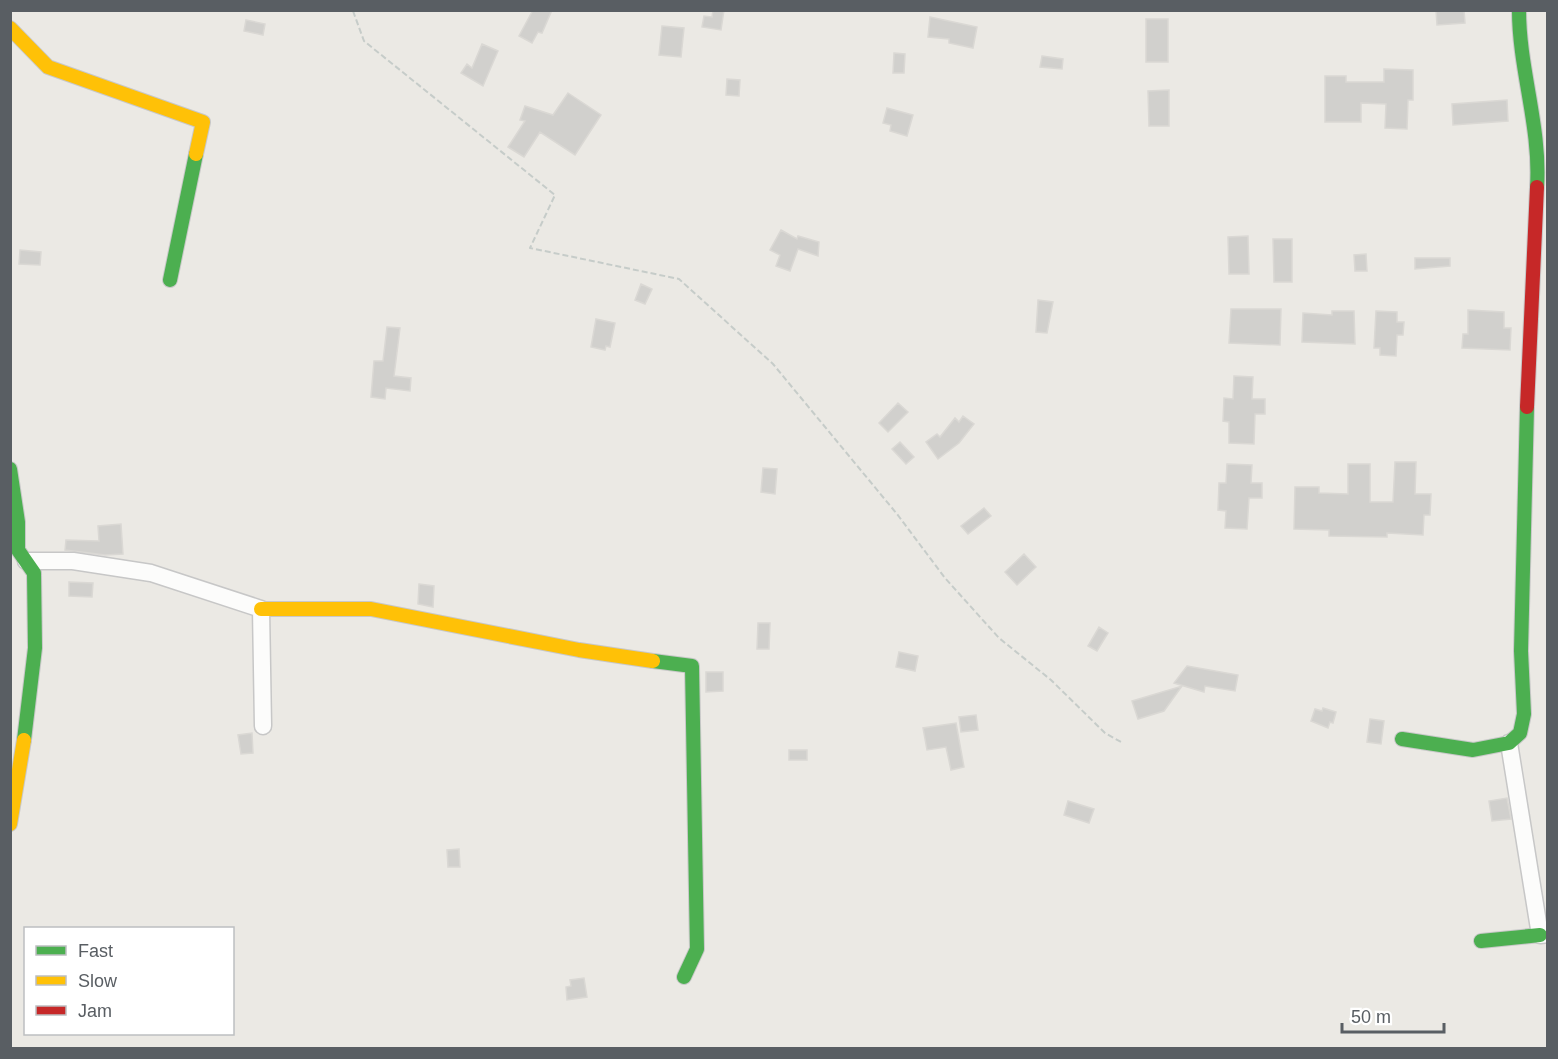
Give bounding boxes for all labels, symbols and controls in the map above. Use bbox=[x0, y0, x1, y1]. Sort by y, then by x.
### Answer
legend bbox=[24, 927, 234, 1035]
text: Fast bbox=[78, 941, 113, 961]
text: Slow bbox=[78, 971, 118, 991]
scale bar bbox=[1342, 996, 1444, 1034]
text: Jam bbox=[78, 1001, 112, 1021]
text: 50 m bbox=[1351, 1007, 1391, 1027]

